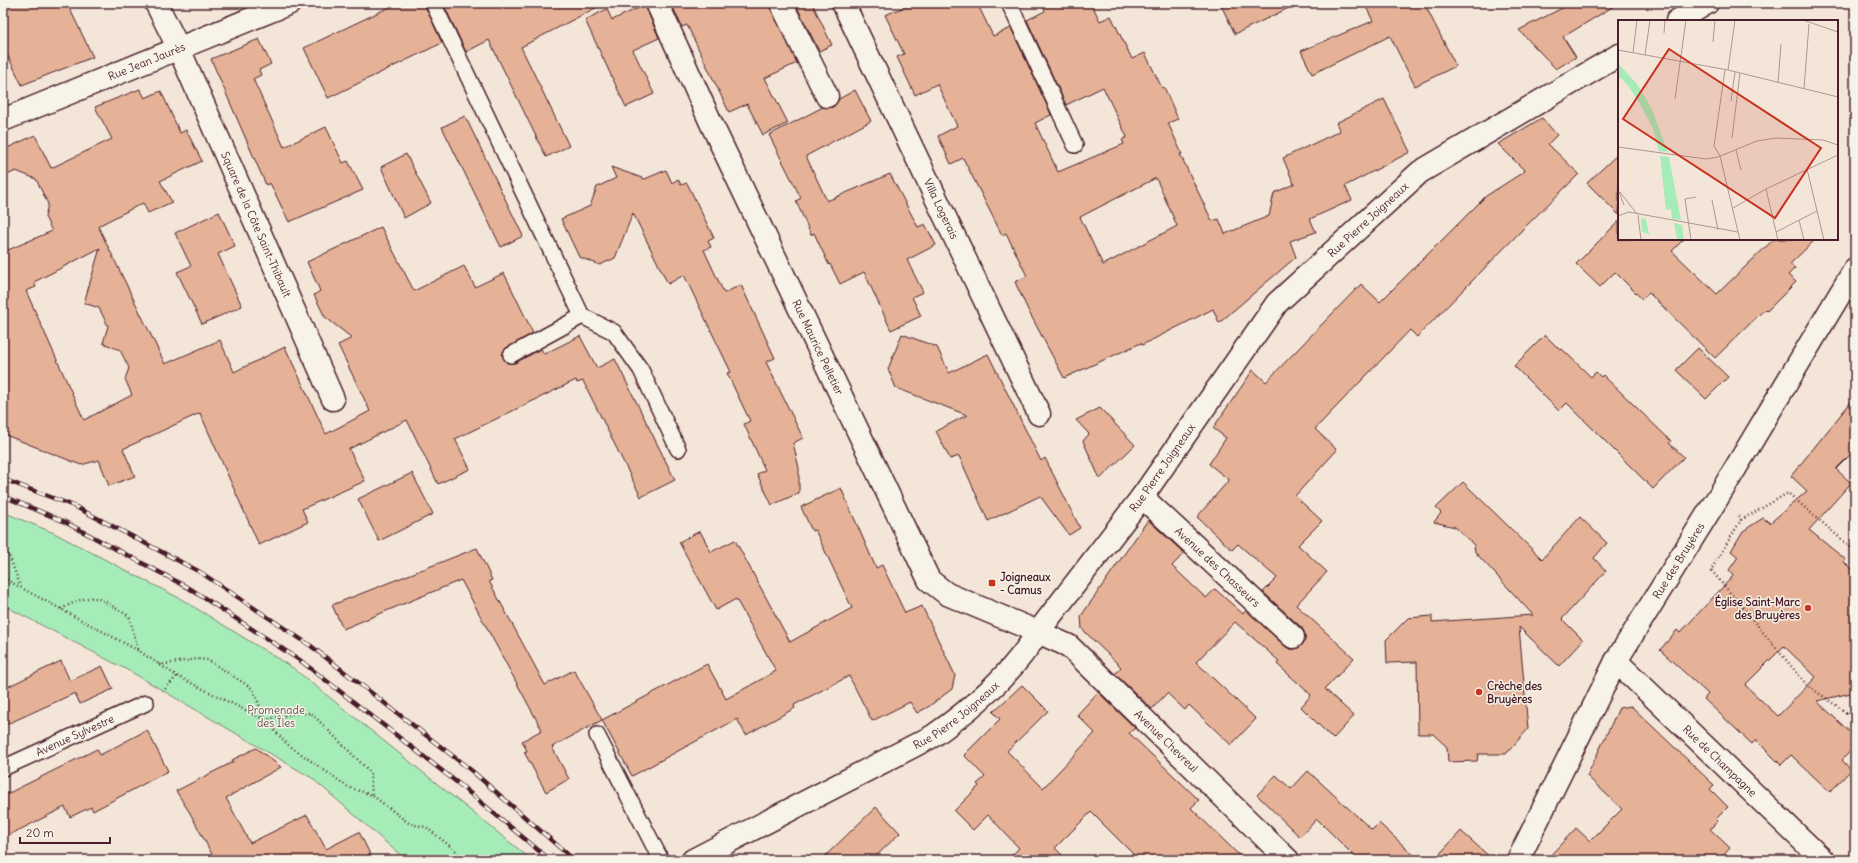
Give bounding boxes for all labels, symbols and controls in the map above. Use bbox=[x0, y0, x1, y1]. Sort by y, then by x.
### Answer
inset map bbox=[1618, 20, 1838, 240]
street label: Rue Jean Jaurès bbox=[106, 40, 187, 83]
street label: Square de la Côte Saint-Thibault bbox=[218, 149, 294, 300]
street label: Villa Logerais bbox=[921, 176, 962, 241]
street label: Rue Pierre Joigneaux bbox=[1325, 179, 1412, 260]
street label: Rue Maurice Pelletier bbox=[789, 297, 847, 398]
street label: Rue Pierre Joigneaux bbox=[1126, 420, 1198, 515]
street label: Rue des Bruyères bbox=[1649, 520, 1707, 601]
street label: Avenue des Chasseurs bbox=[1172, 524, 1263, 610]
place label: Joigneaux - Camus bbox=[1000, 570, 1051, 597]
marker: Joigneaux - Camus bbox=[987, 578, 997, 588]
place label: Église Saint-Marc des Bruyères bbox=[1715, 594, 1800, 623]
marker: Église Saint-Marc des Bruyères bbox=[1803, 603, 1813, 613]
street label: Rue Pierre Joigneaux bbox=[911, 678, 1002, 752]
place label: Crèche des Bruyères bbox=[1487, 679, 1542, 707]
marker: Crèche des Bruyères bbox=[1474, 687, 1484, 697]
park label: Promenade des Îles bbox=[247, 703, 305, 730]
street label: Avenue Chevreul bbox=[1132, 707, 1201, 775]
street label: Avenue Sylvestre bbox=[34, 711, 116, 759]
street label: Rue de Champagne bbox=[1680, 722, 1760, 800]
scale bar bbox=[20, 819, 110, 845]
text: 20 m bbox=[26, 825, 54, 840]

